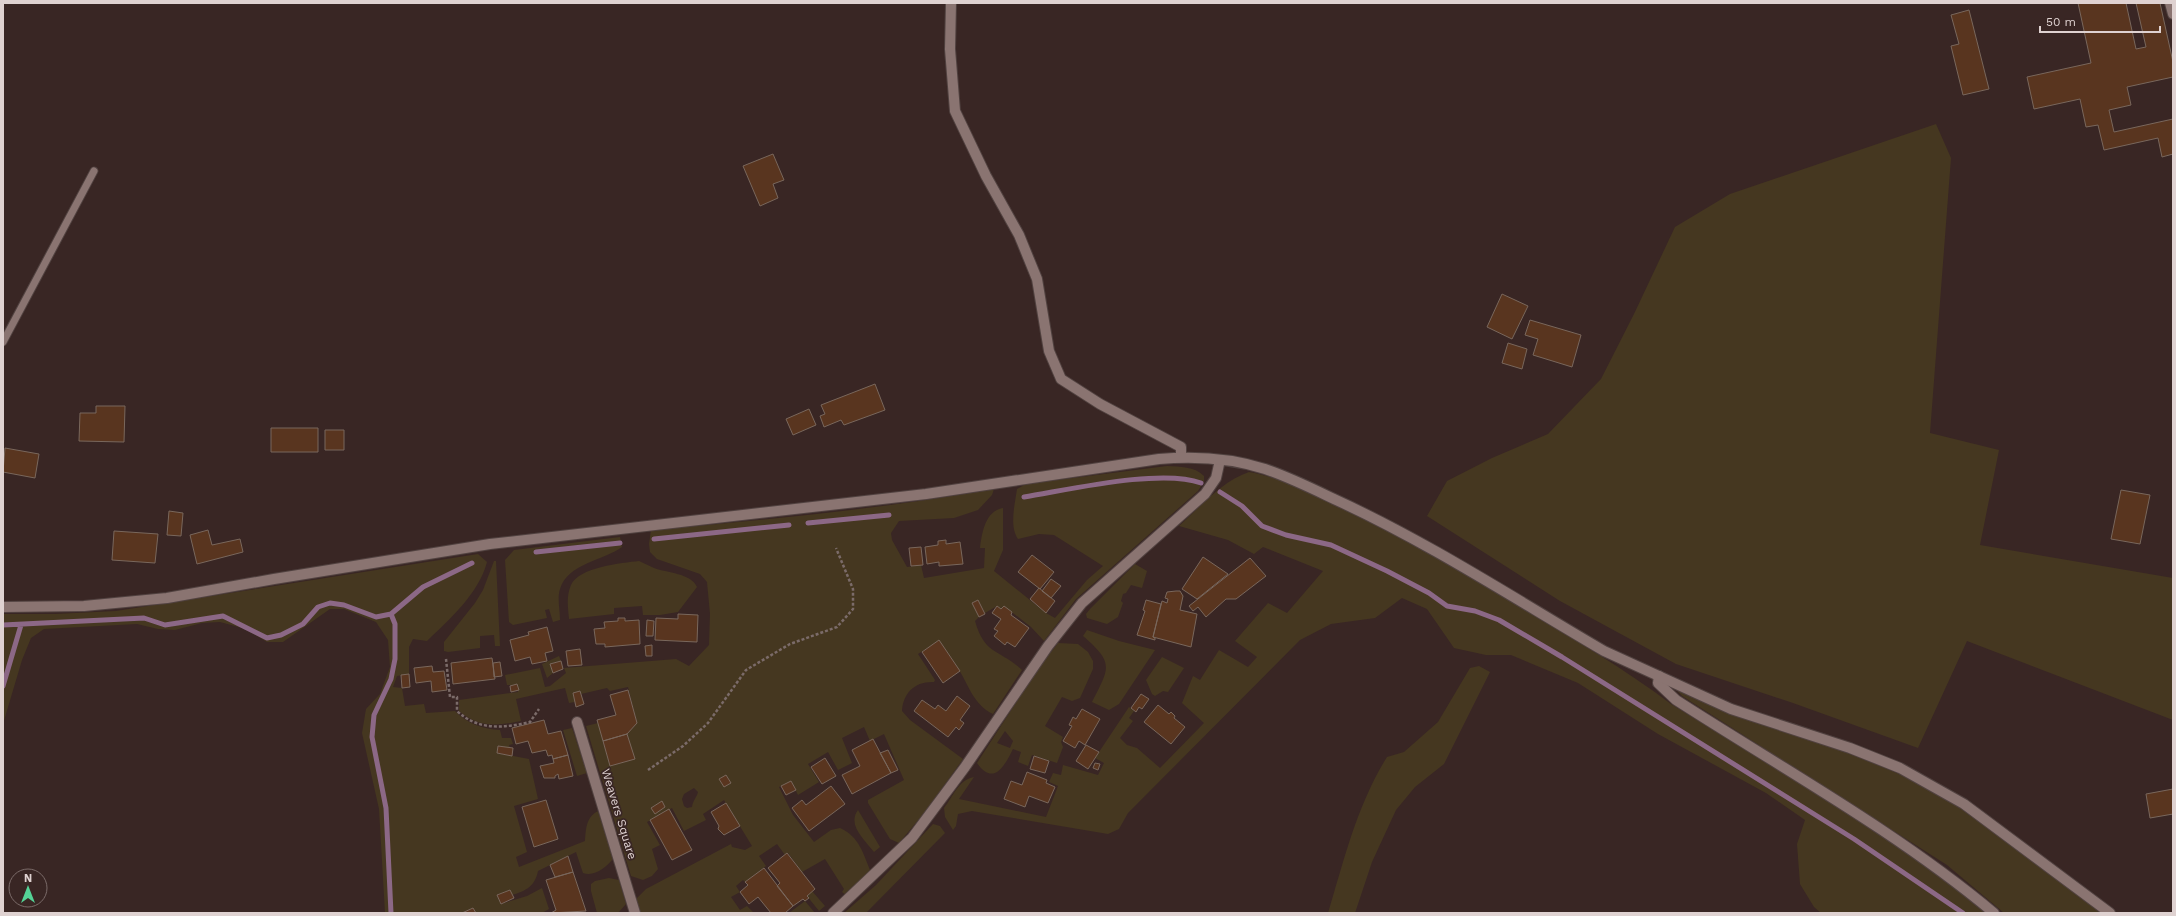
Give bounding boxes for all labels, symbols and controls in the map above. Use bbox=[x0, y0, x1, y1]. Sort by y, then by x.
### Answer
scale bar bbox=[2040, 8, 2160, 34]
text: 50 m bbox=[2046, 15, 2076, 29]
street label: Weavers Square bbox=[599, 767, 639, 861]
north arrow bbox=[8, 868, 48, 908]
text: N bbox=[24, 872, 32, 885]

